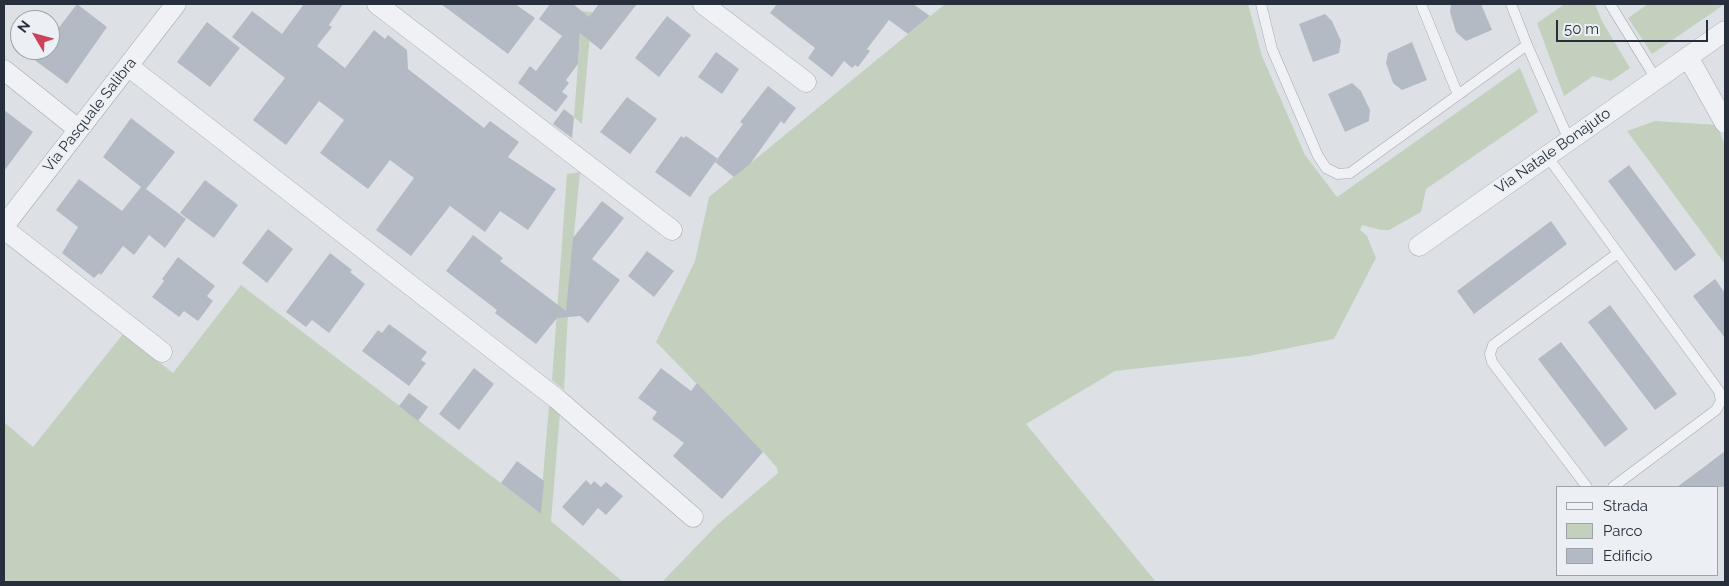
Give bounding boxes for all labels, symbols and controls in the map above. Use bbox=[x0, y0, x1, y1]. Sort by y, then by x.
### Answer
north arrow bbox=[10, 10, 60, 60]
scale bar bbox=[1559, 10, 1712, 42]
text: N bbox=[14, 17, 33, 36]
text: 50 m bbox=[1564, 20, 1599, 38]
street label: Via Pasquale Salibra bbox=[40, 54, 140, 176]
street label: Via Natale Bonajuto bbox=[1492, 104, 1614, 198]
legend bbox=[1556, 486, 1719, 576]
text: Strada bbox=[1603, 497, 1648, 515]
text: Parco bbox=[1603, 522, 1643, 540]
text: Edificio bbox=[1603, 547, 1653, 565]

